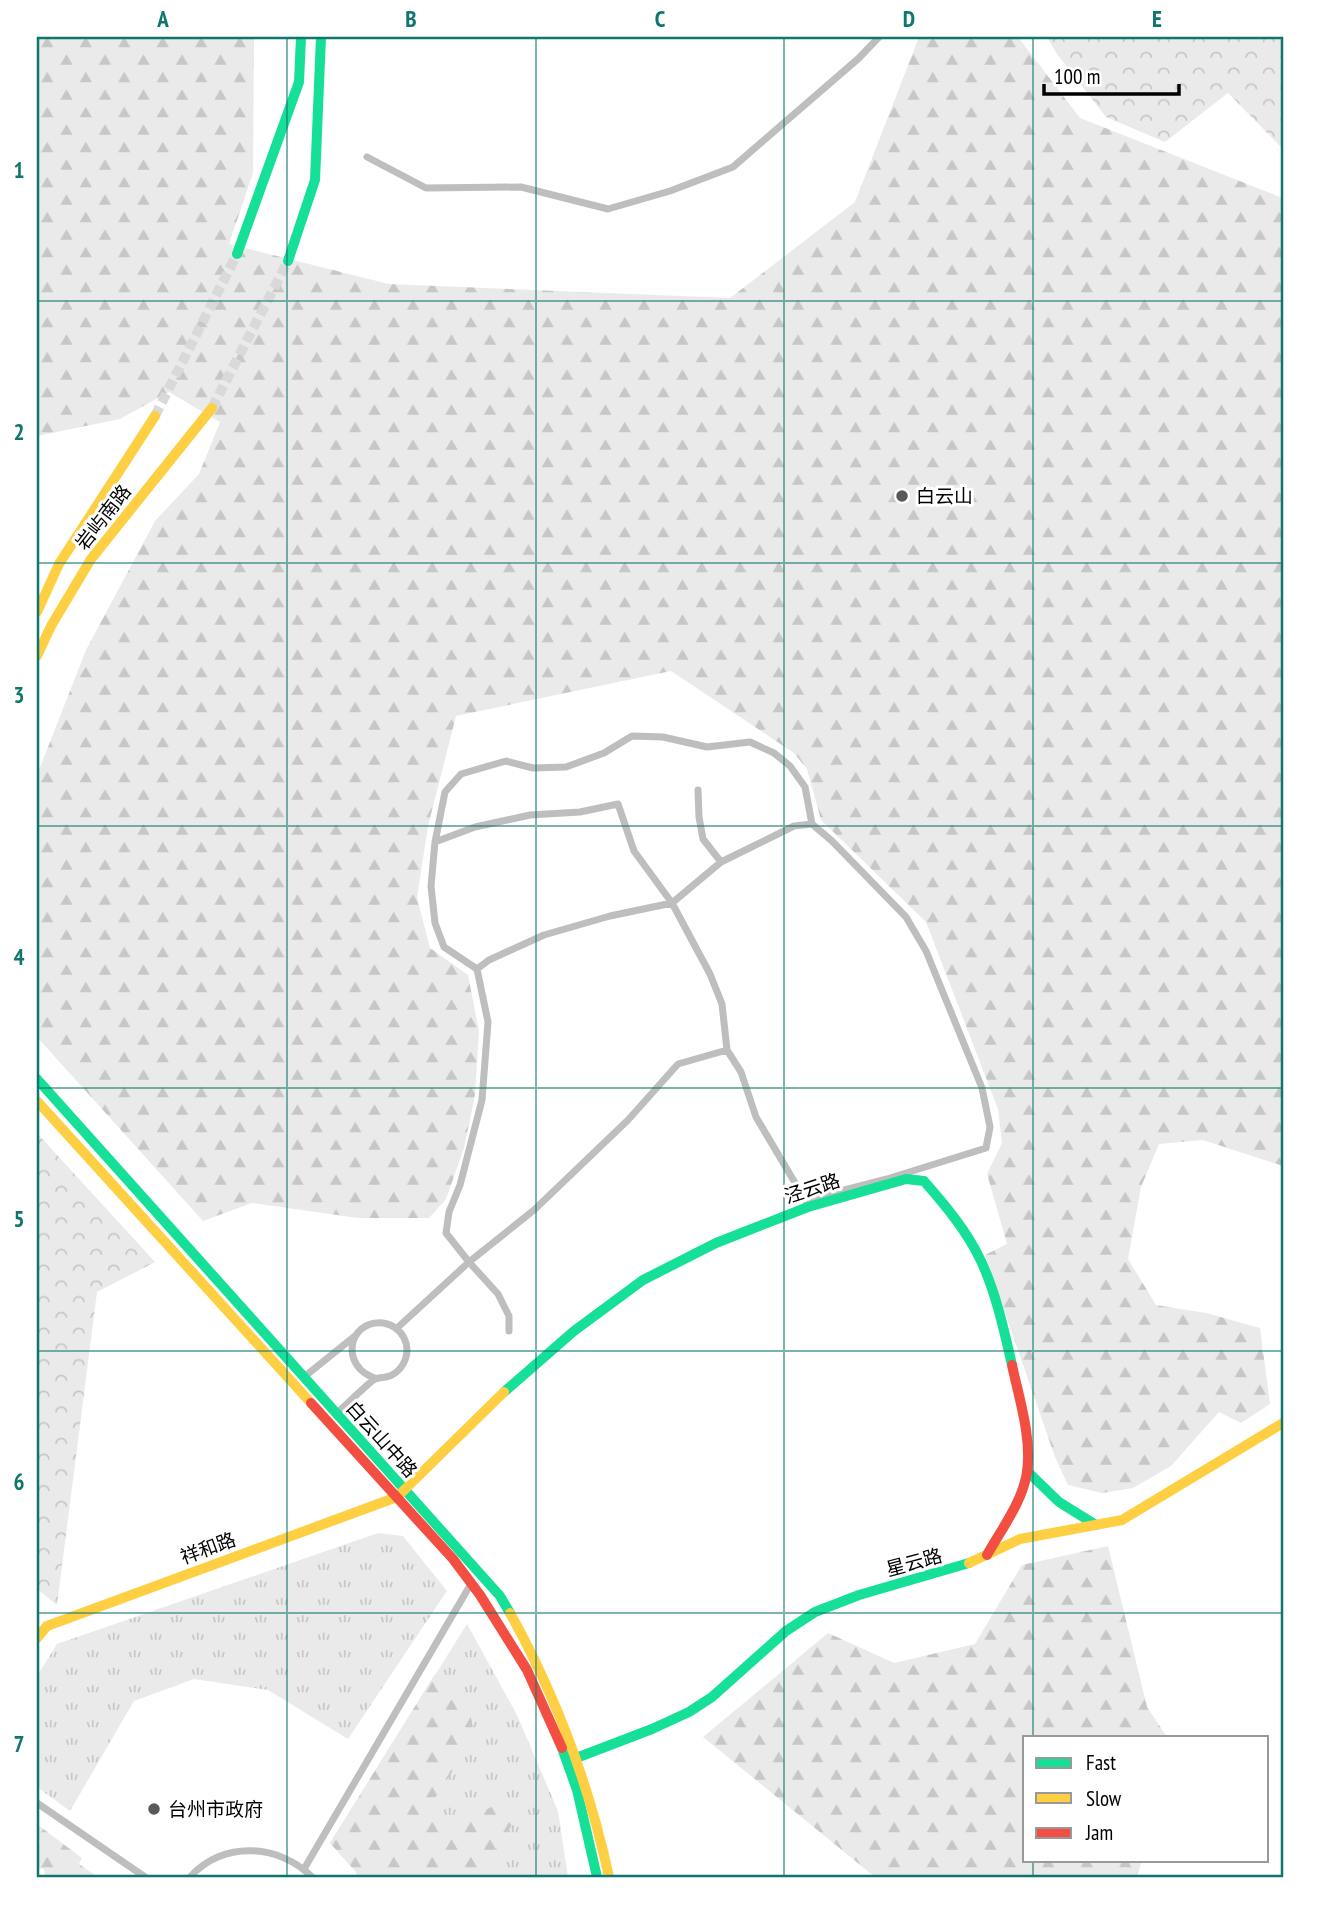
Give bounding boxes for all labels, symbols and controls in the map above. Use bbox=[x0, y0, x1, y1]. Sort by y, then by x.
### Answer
text: A bbox=[156, 4, 169, 33]
text: B bbox=[405, 4, 417, 33]
text: C bbox=[655, 4, 666, 33]
text: D bbox=[903, 4, 915, 33]
text: E bbox=[1152, 4, 1162, 33]
scale bar bbox=[1044, 52, 1178, 96]
text: 100 m bbox=[1054, 63, 1100, 90]
text: 1 bbox=[14, 155, 25, 184]
text: 2 bbox=[14, 417, 25, 446]
street label: 岩屿南路 bbox=[70, 480, 136, 554]
place label: 白云山 bbox=[916, 484, 973, 508]
marker: 白云山 bbox=[894, 488, 910, 504]
text: 3 bbox=[14, 680, 25, 709]
text: 4 bbox=[14, 942, 25, 971]
street label: 泾云路 bbox=[781, 1168, 843, 1208]
text: 5 bbox=[14, 1204, 25, 1233]
street label: 白云山中路 bbox=[341, 1396, 423, 1482]
text: 6 bbox=[14, 1467, 25, 1496]
street label: 祥和路 bbox=[177, 1527, 239, 1569]
street label: 星云路 bbox=[883, 1543, 945, 1581]
text: 7 bbox=[14, 1729, 25, 1758]
legend bbox=[1023, 1736, 1268, 1862]
text: Fast bbox=[1086, 1749, 1116, 1776]
text: Slow bbox=[1086, 1785, 1122, 1812]
place label: 台州市政府 bbox=[168, 1797, 263, 1821]
marker: 台州市政府 bbox=[146, 1801, 162, 1817]
text: Jam bbox=[1085, 1819, 1113, 1846]

